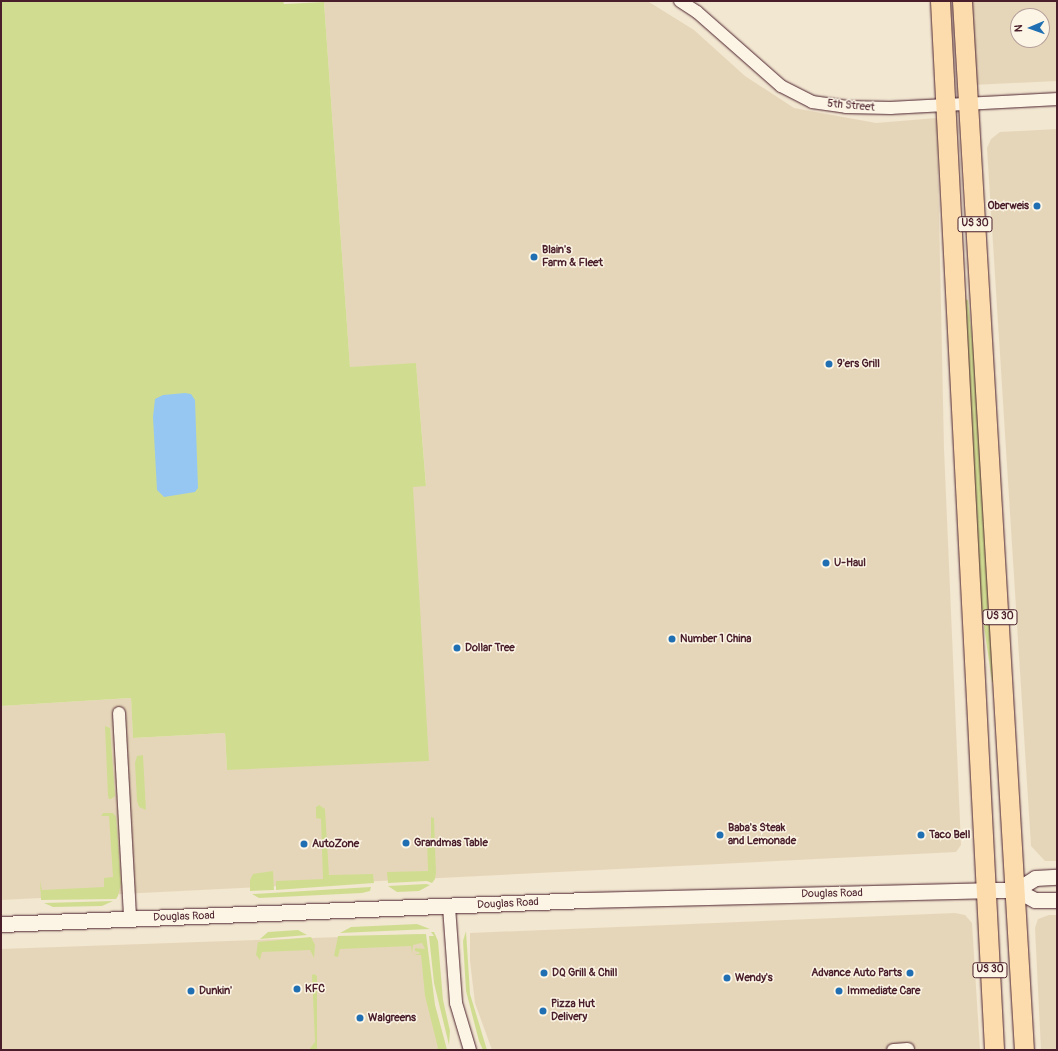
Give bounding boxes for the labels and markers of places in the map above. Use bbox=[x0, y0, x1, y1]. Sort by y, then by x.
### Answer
place label: Oberweis bbox=[988, 199, 1029, 213]
marker: Oberweis bbox=[1032, 201, 1042, 211]
place label: Blain's Farm & Fleet bbox=[542, 244, 603, 270]
marker: Blain's Farm & Fleet bbox=[529, 252, 539, 262]
place label: 9'ers Grill bbox=[837, 357, 880, 371]
marker: 9'ers Grill bbox=[824, 359, 834, 369]
place label: U-Haul bbox=[834, 556, 866, 570]
marker: U-Haul bbox=[821, 558, 831, 568]
place label: Number 1 China bbox=[680, 632, 751, 646]
marker: Number 1 China bbox=[667, 634, 677, 644]
place label: Dollar Tree bbox=[465, 641, 515, 655]
marker: Dollar Tree bbox=[452, 643, 462, 653]
place label: Baba's Steak and Lemonade bbox=[728, 822, 796, 848]
place label: Taco Bell bbox=[929, 828, 970, 842]
marker: Baba's Steak and Lemonade bbox=[715, 830, 725, 840]
marker: Taco Bell bbox=[916, 830, 926, 840]
place label: Grandmas Table bbox=[414, 836, 488, 850]
place label: AutoZone bbox=[312, 837, 359, 851]
marker: Grandmas Table bbox=[401, 838, 411, 848]
marker: AutoZone bbox=[299, 839, 309, 849]
place label: DQ Grill & Chill bbox=[552, 966, 617, 980]
place label: Advance Auto Parts bbox=[811, 966, 902, 980]
marker: DQ Grill & Chill bbox=[539, 968, 549, 978]
marker: Advance Auto Parts bbox=[905, 968, 915, 978]
place label: Wendy's bbox=[735, 971, 773, 985]
marker: Wendy's bbox=[722, 973, 732, 983]
place label: KFC bbox=[305, 982, 325, 996]
place label: Dunkin' bbox=[199, 984, 232, 998]
marker: KFC bbox=[292, 984, 302, 994]
place label: Immediate Care bbox=[847, 984, 920, 998]
marker: Dunkin' bbox=[186, 986, 196, 996]
marker: Immediate Care bbox=[834, 986, 844, 996]
place label: Pizza Hut Delivery bbox=[551, 998, 595, 1024]
marker: Pizza Hut Delivery bbox=[538, 1006, 548, 1016]
place label: Walgreens bbox=[368, 1011, 416, 1025]
marker: Walgreens bbox=[355, 1013, 365, 1023]

